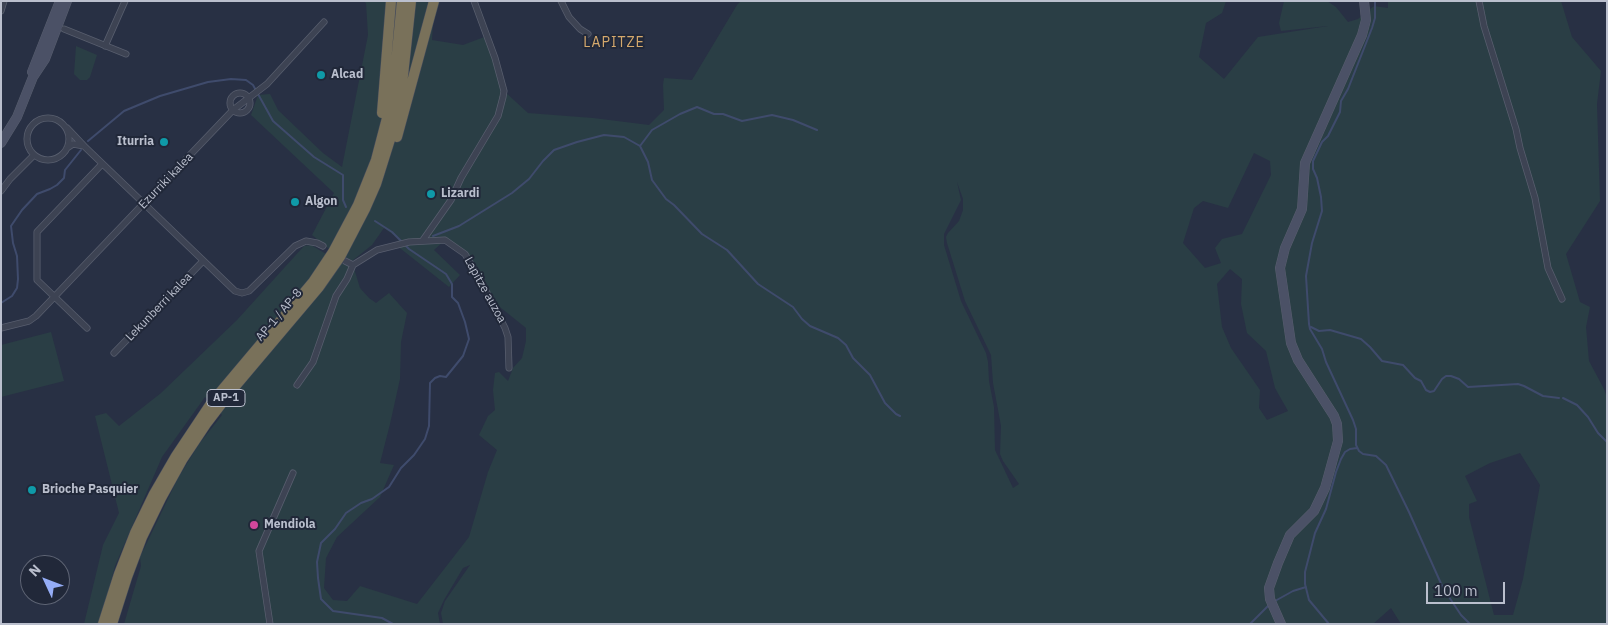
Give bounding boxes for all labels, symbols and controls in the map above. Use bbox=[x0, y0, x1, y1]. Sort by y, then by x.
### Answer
district label: LAPITZE bbox=[582, 35, 646, 51]
place label: Alcad bbox=[331, 68, 363, 82]
marker: Alcad bbox=[315, 69, 327, 81]
place label: Iturria bbox=[117, 135, 154, 149]
marker: Iturria bbox=[158, 136, 170, 148]
street label: Ezurriki kalea bbox=[136, 150, 196, 212]
place label: Lizardi bbox=[441, 187, 479, 201]
marker: Lizardi bbox=[425, 188, 437, 200]
place label: Algon bbox=[305, 195, 337, 209]
marker: Algon bbox=[289, 196, 301, 208]
street label: Lapitze auzoa bbox=[461, 254, 509, 326]
street label: Lekunberri kalea bbox=[123, 270, 195, 344]
street label: AP-1 / AP-8 bbox=[253, 286, 305, 344]
road number: AP-1 bbox=[207, 389, 245, 406]
place label: Brioche Pasquier bbox=[42, 483, 138, 497]
marker: Brioche Pasquier bbox=[26, 484, 38, 496]
place label: Mendiola bbox=[264, 518, 316, 532]
marker: Mendiola bbox=[248, 519, 260, 531]
north arrow bbox=[20, 555, 70, 605]
text: N bbox=[25, 561, 45, 580]
scale bar bbox=[1428, 572, 1507, 604]
text: 100 m bbox=[1434, 581, 1478, 600]

